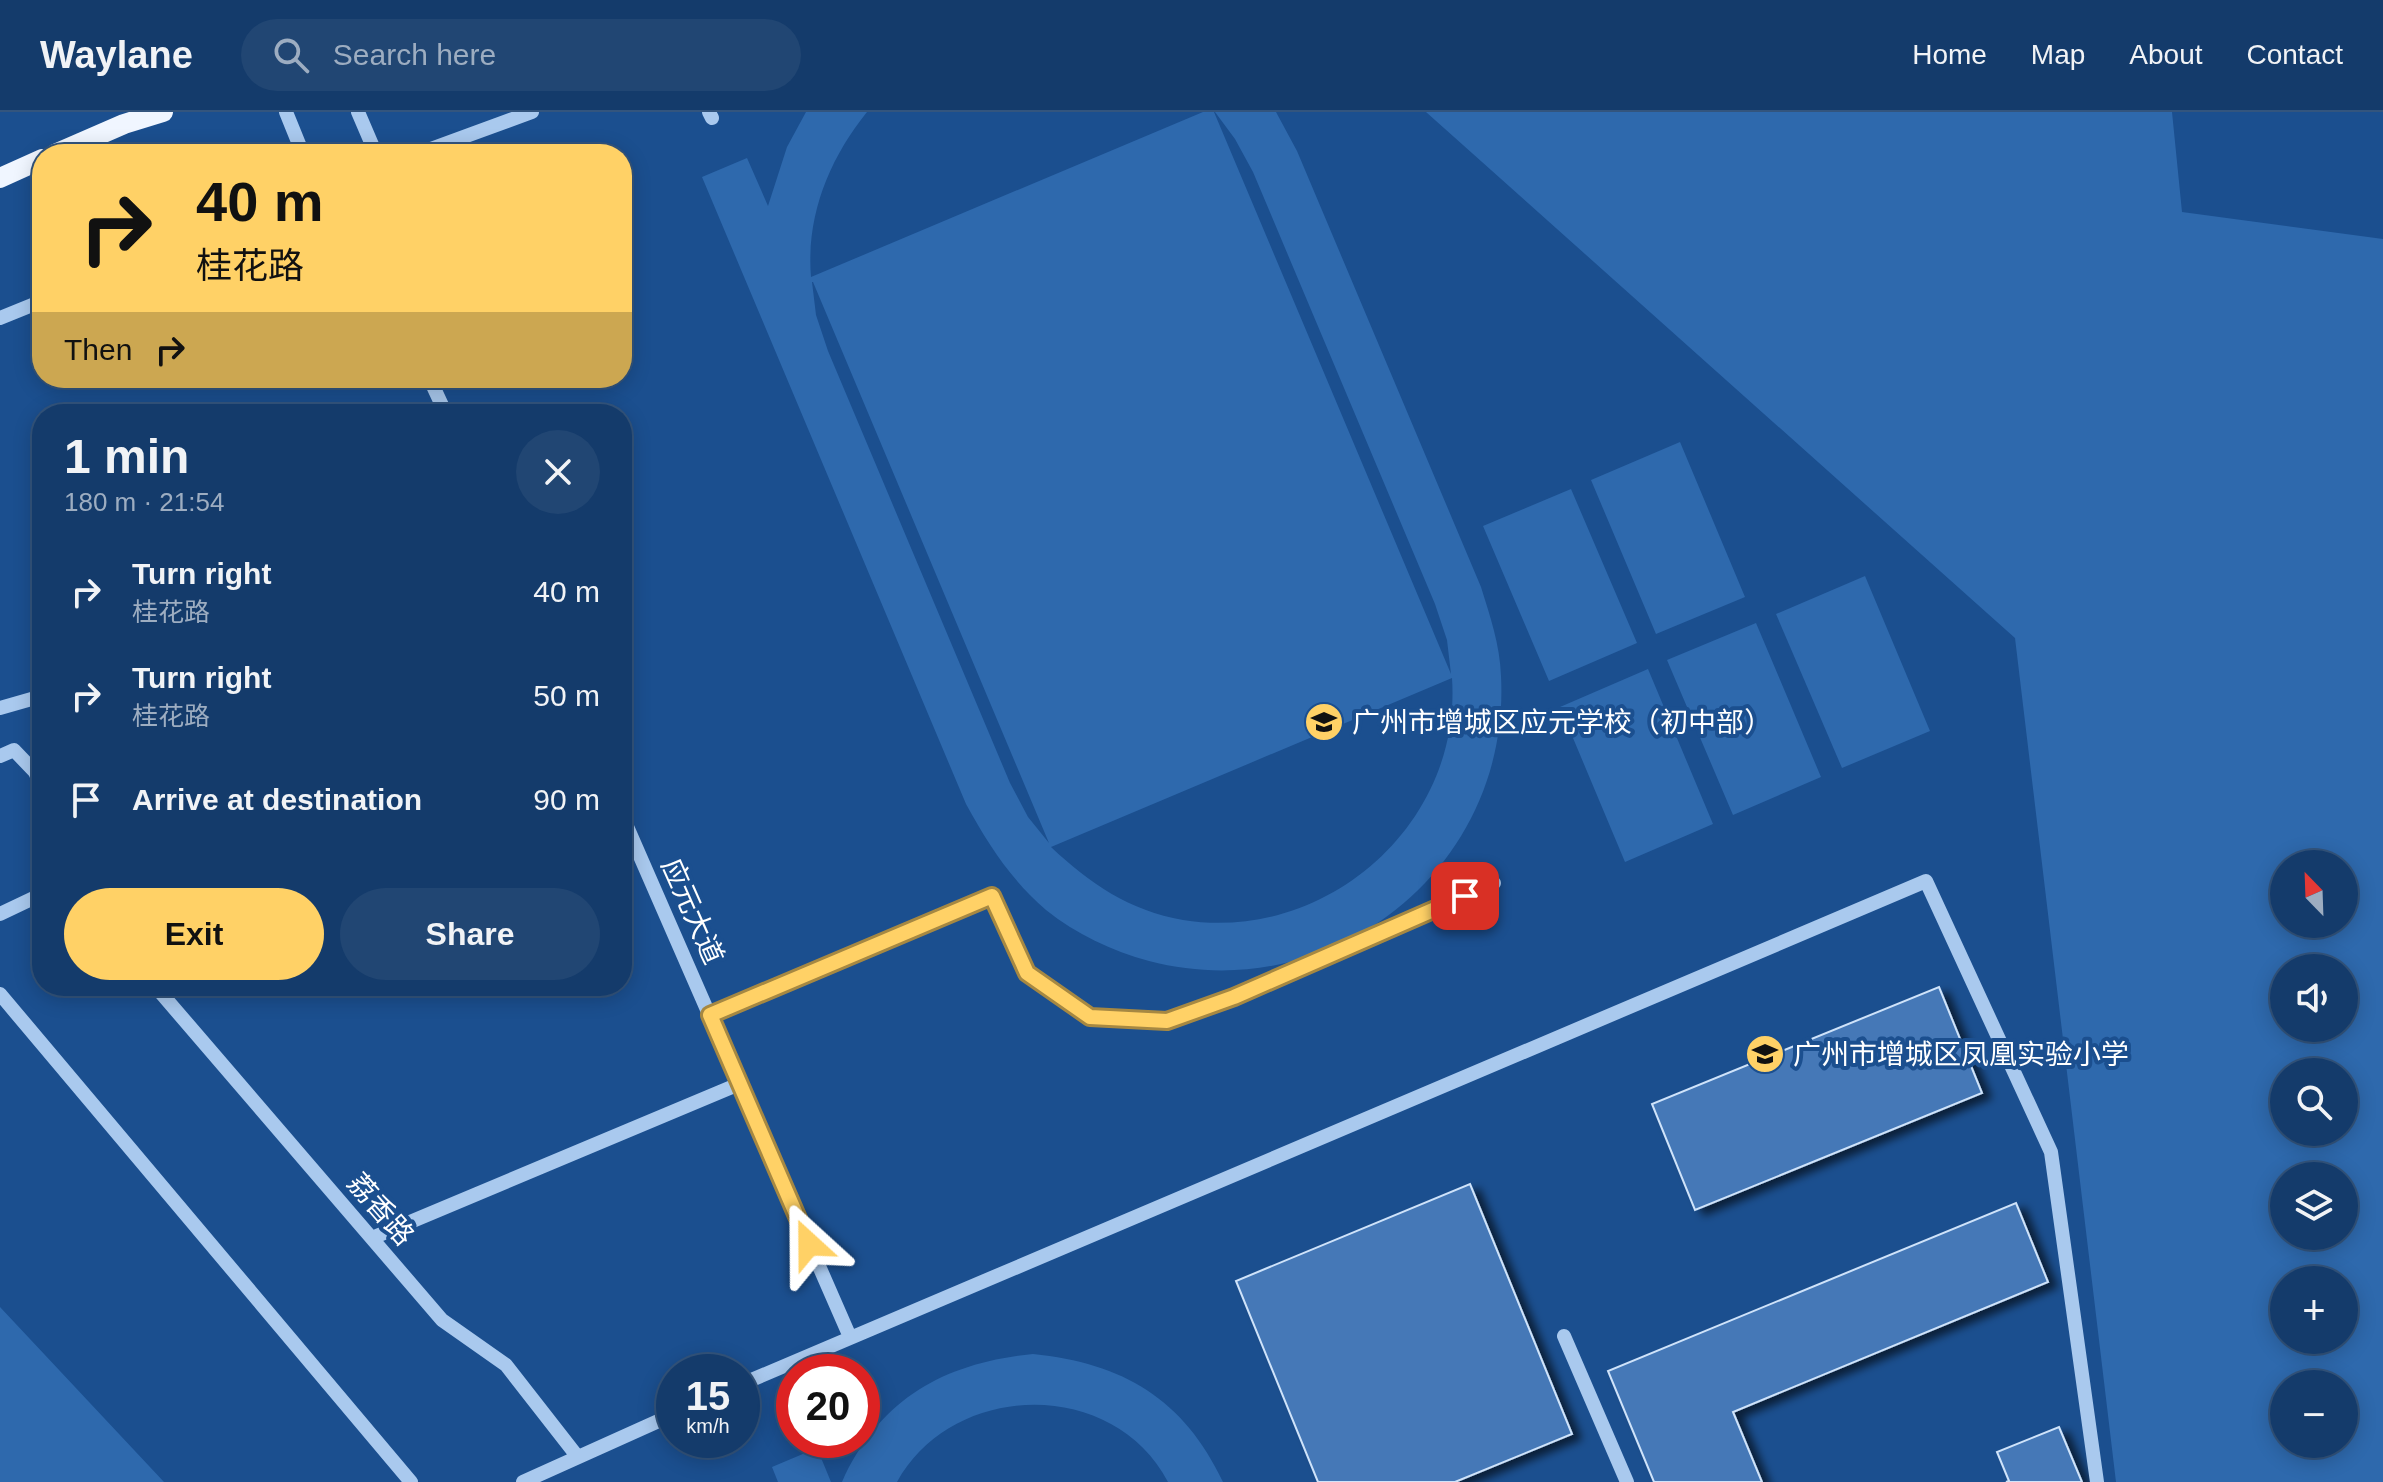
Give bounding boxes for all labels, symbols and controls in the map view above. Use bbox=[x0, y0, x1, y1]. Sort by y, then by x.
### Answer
search box bbox=[241, 19, 801, 91]
icon: search bbox=[269, 33, 313, 77]
text: Waylane bbox=[40, 34, 193, 76]
text: Search here bbox=[333, 38, 496, 71]
text: Home bbox=[1912, 39, 1987, 70]
text: Map bbox=[2031, 39, 2085, 70]
text: About bbox=[2129, 39, 2203, 70]
text: Contact bbox=[2247, 39, 2343, 70]
text: 40 m bbox=[196, 170, 324, 233]
icon: right bbox=[64, 176, 168, 280]
text: 桂花路 bbox=[196, 245, 304, 286]
icon: right bbox=[148, 328, 192, 372]
text: Then bbox=[64, 333, 132, 366]
text: 1 min bbox=[64, 430, 189, 483]
button: close bbox=[516, 430, 600, 514]
text: 180 m · 21:54 bbox=[64, 487, 224, 517]
text: Turn right bbox=[132, 557, 271, 590]
icon: right bbox=[64, 570, 108, 614]
text: 40 m bbox=[533, 575, 600, 608]
text: 桂花路 bbox=[132, 597, 210, 627]
text: Turn right bbox=[132, 661, 271, 694]
icon: right bbox=[64, 674, 108, 718]
text: 50 m bbox=[533, 679, 600, 712]
text: 桂花路 bbox=[132, 701, 210, 731]
school or university icon: 广州市增城区应元学校（初中部） bbox=[1303, 701, 1345, 743]
place label: 广州市增城区应元学校（初中部） bbox=[1352, 707, 1772, 738]
icon: arrive bbox=[64, 778, 108, 822]
text: Arrive at destination bbox=[132, 783, 422, 816]
text: 90 m bbox=[533, 783, 600, 816]
north arrow bbox=[2270, 850, 2358, 938]
map controls bbox=[2270, 850, 2358, 1458]
street label: 应元大道 bbox=[656, 854, 729, 969]
pin bbox=[1431, 862, 1499, 930]
icon: arrive bbox=[1443, 874, 1487, 918]
button: Exit bbox=[64, 888, 324, 980]
button: Share bbox=[340, 888, 600, 980]
button: sound bbox=[2270, 954, 2358, 1042]
school or university icon: 广州市增城区凤凰实验小学 bbox=[1744, 1033, 1786, 1075]
place label: 广州市增城区凤凰实验小学 bbox=[1793, 1039, 2129, 1070]
button: search bbox=[2270, 1058, 2358, 1146]
button: layers bbox=[2270, 1162, 2358, 1250]
street label: 荔香路 bbox=[341, 1167, 420, 1251]
position arrow bbox=[767, 1202, 851, 1286]
button: + bbox=[2270, 1266, 2358, 1354]
speed limit sign: 20 bbox=[776, 1354, 880, 1458]
button: − bbox=[2270, 1370, 2358, 1458]
text: 15 bbox=[686, 1374, 730, 1418]
text: km/h bbox=[686, 1415, 730, 1437]

